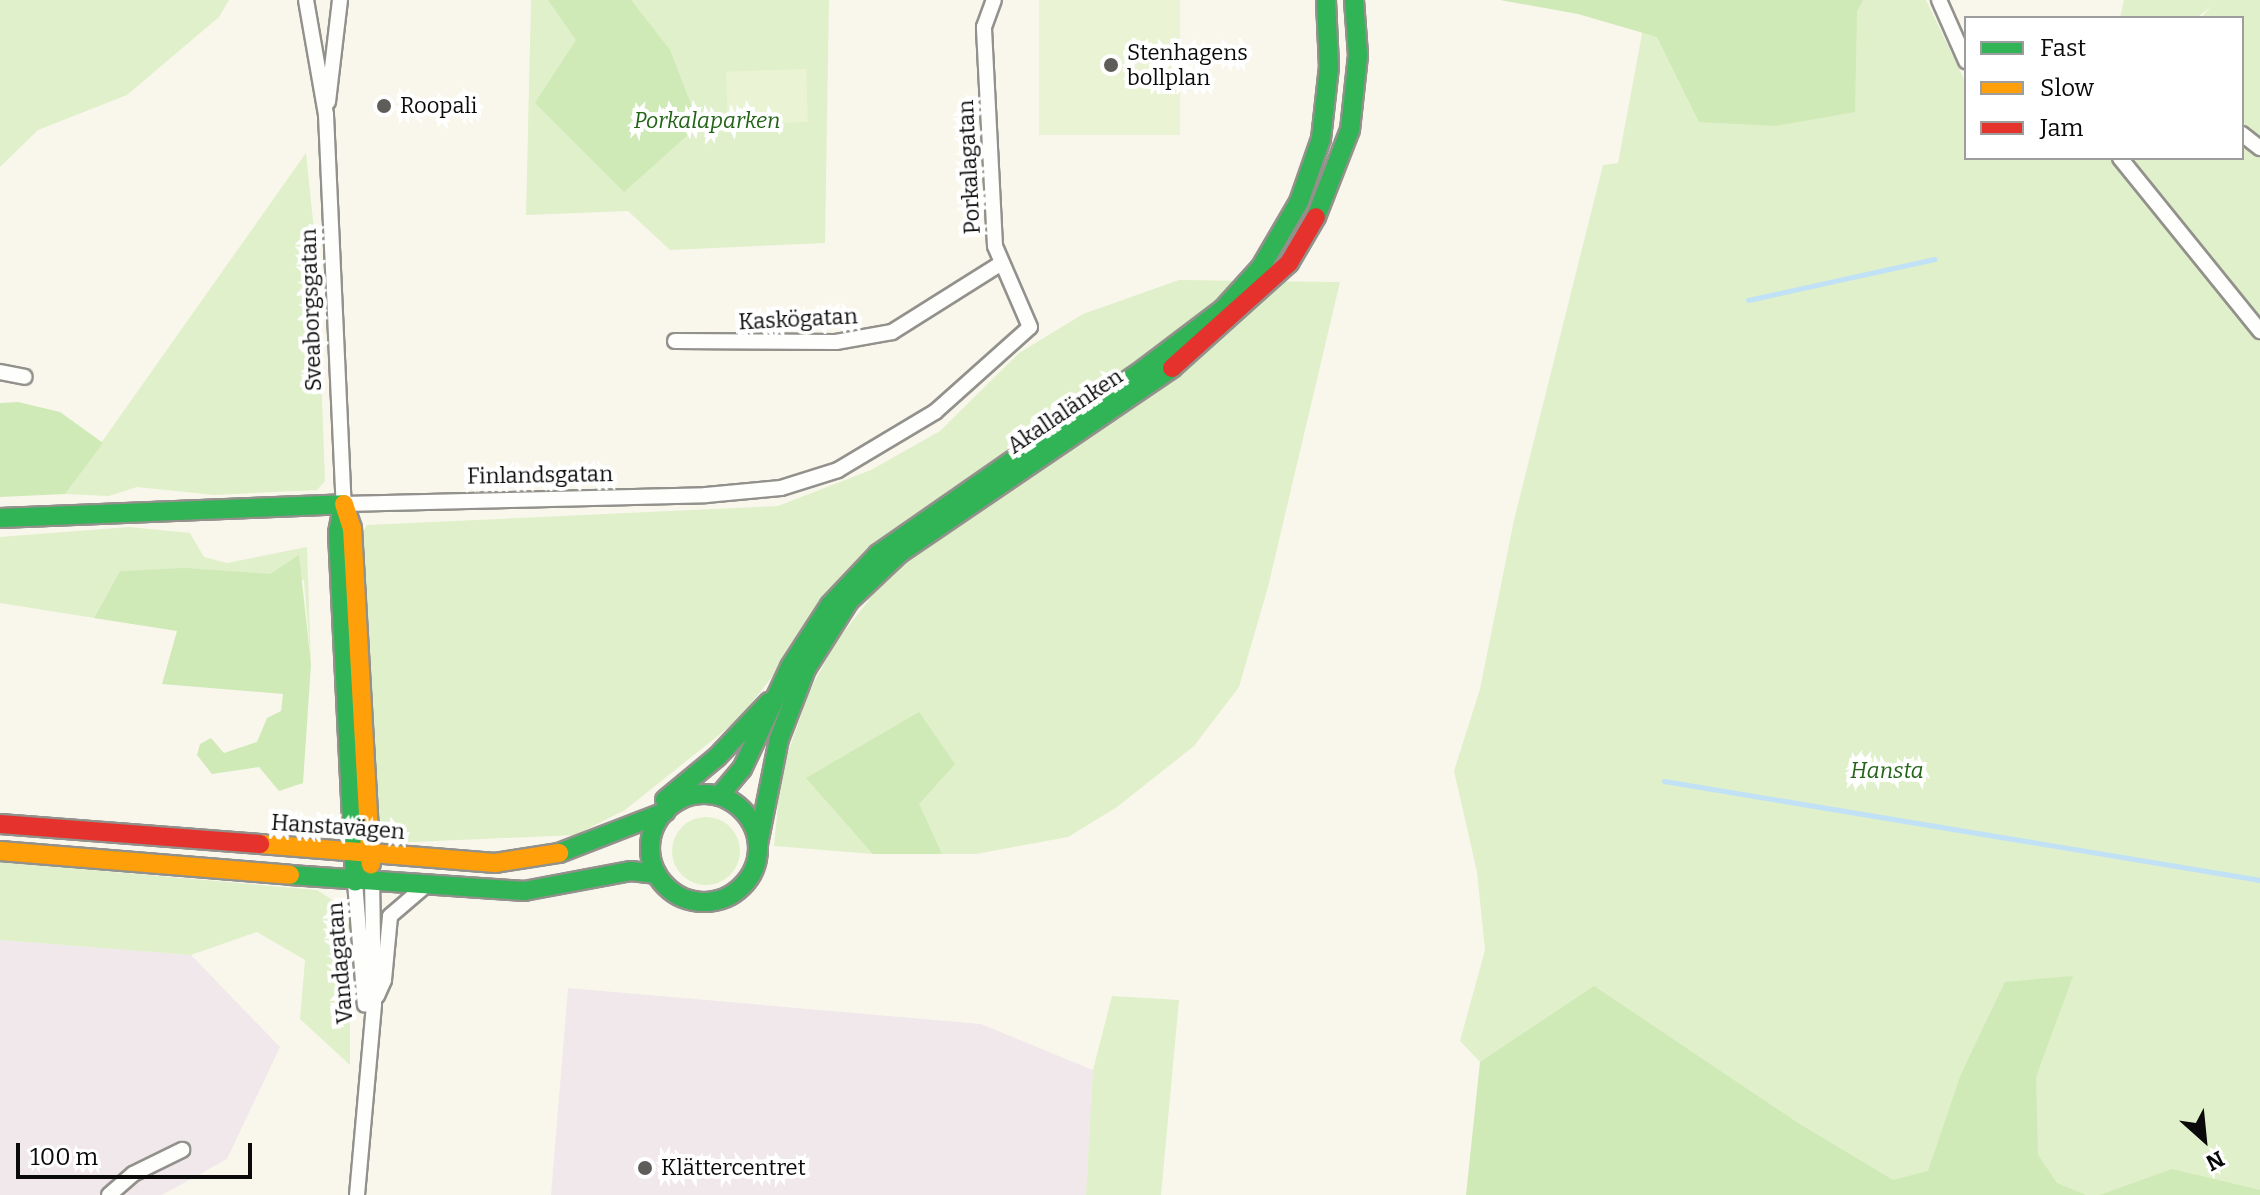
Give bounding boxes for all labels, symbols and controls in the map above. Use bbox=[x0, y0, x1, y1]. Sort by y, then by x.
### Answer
legend bbox=[1964, 16, 2244, 160]
text: Fast bbox=[2040, 34, 2086, 62]
place label: Stenhagens bollplan bbox=[1127, 39, 1248, 90]
marker: Stenhagens bollplan bbox=[1102, 56, 1120, 74]
text: Slow bbox=[2040, 74, 2094, 102]
place label: Roopali bbox=[400, 93, 477, 119]
marker: Roopali bbox=[375, 97, 393, 115]
street label: Porkalagatan bbox=[952, 99, 986, 235]
park label: Porkalaparken bbox=[634, 108, 780, 134]
text: Jam bbox=[2040, 114, 2083, 142]
street label: Sveaborgsgatan bbox=[295, 228, 327, 392]
street label: Kaskögatan bbox=[738, 303, 858, 335]
street label: Akallalänken bbox=[1002, 363, 1128, 459]
street label: Finlandsgatan bbox=[467, 461, 613, 489]
park label: Hansta bbox=[1850, 758, 1924, 784]
street label: Hanstavägen bbox=[270, 809, 406, 845]
street label: Vandagatan bbox=[322, 901, 358, 1025]
north arrow bbox=[2164, 1099, 2244, 1179]
scale bar bbox=[20, 1127, 256, 1177]
text: 100 m bbox=[30, 1143, 98, 1171]
text: N bbox=[2201, 1145, 2229, 1177]
place label: Klättercentret bbox=[661, 1155, 806, 1181]
marker: Klättercentret bbox=[636, 1159, 654, 1177]

